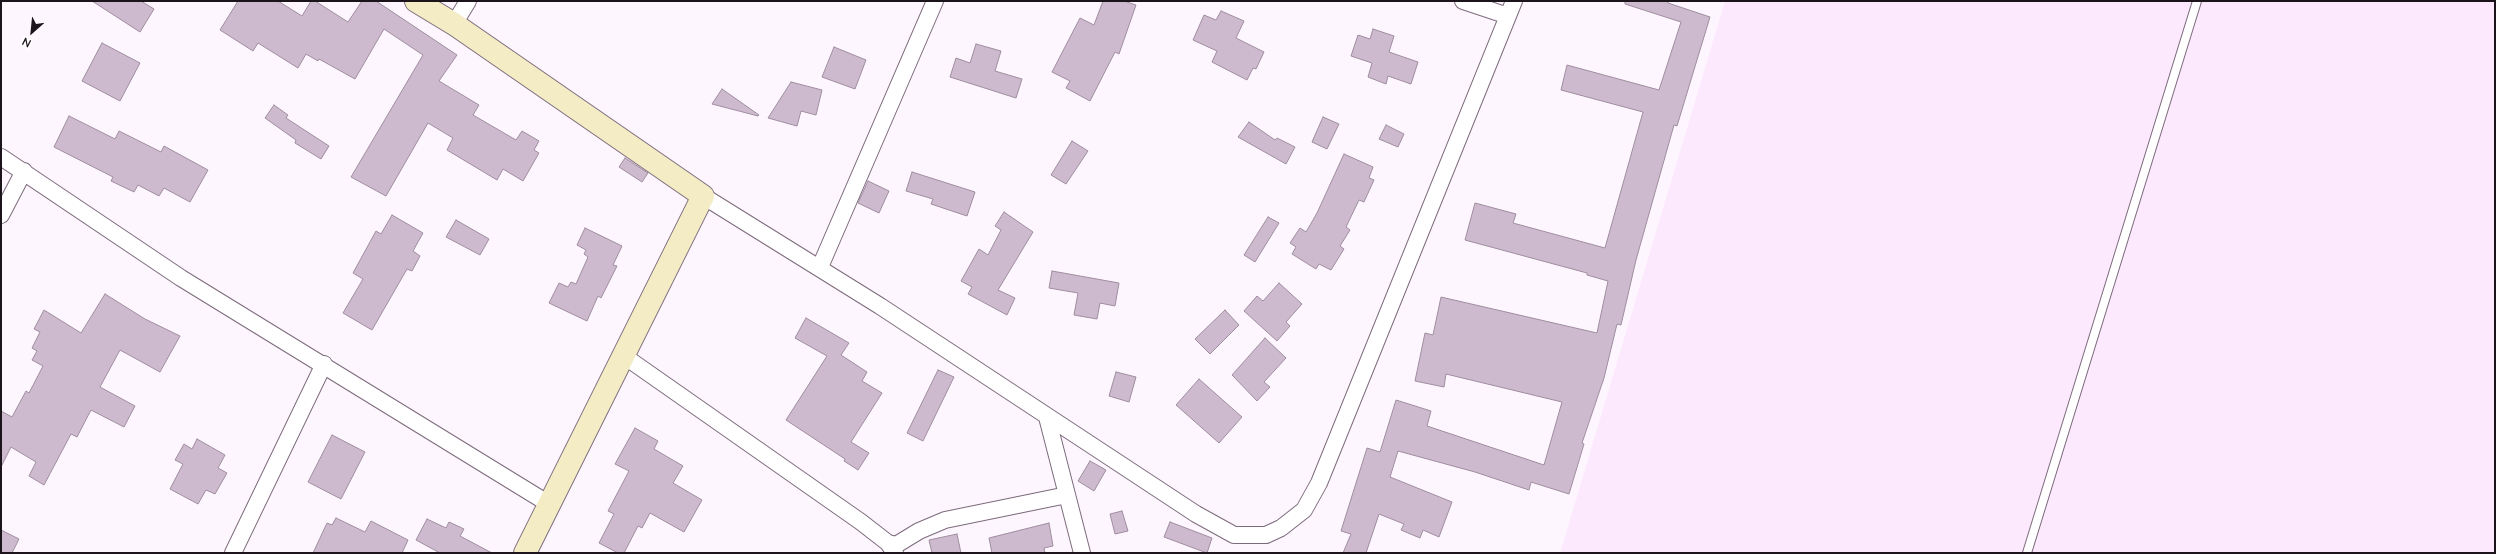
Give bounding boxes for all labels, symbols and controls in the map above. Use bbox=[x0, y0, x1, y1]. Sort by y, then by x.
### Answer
north arrow bbox=[12, 12, 52, 52]
text: N bbox=[20, 35, 33, 51]

